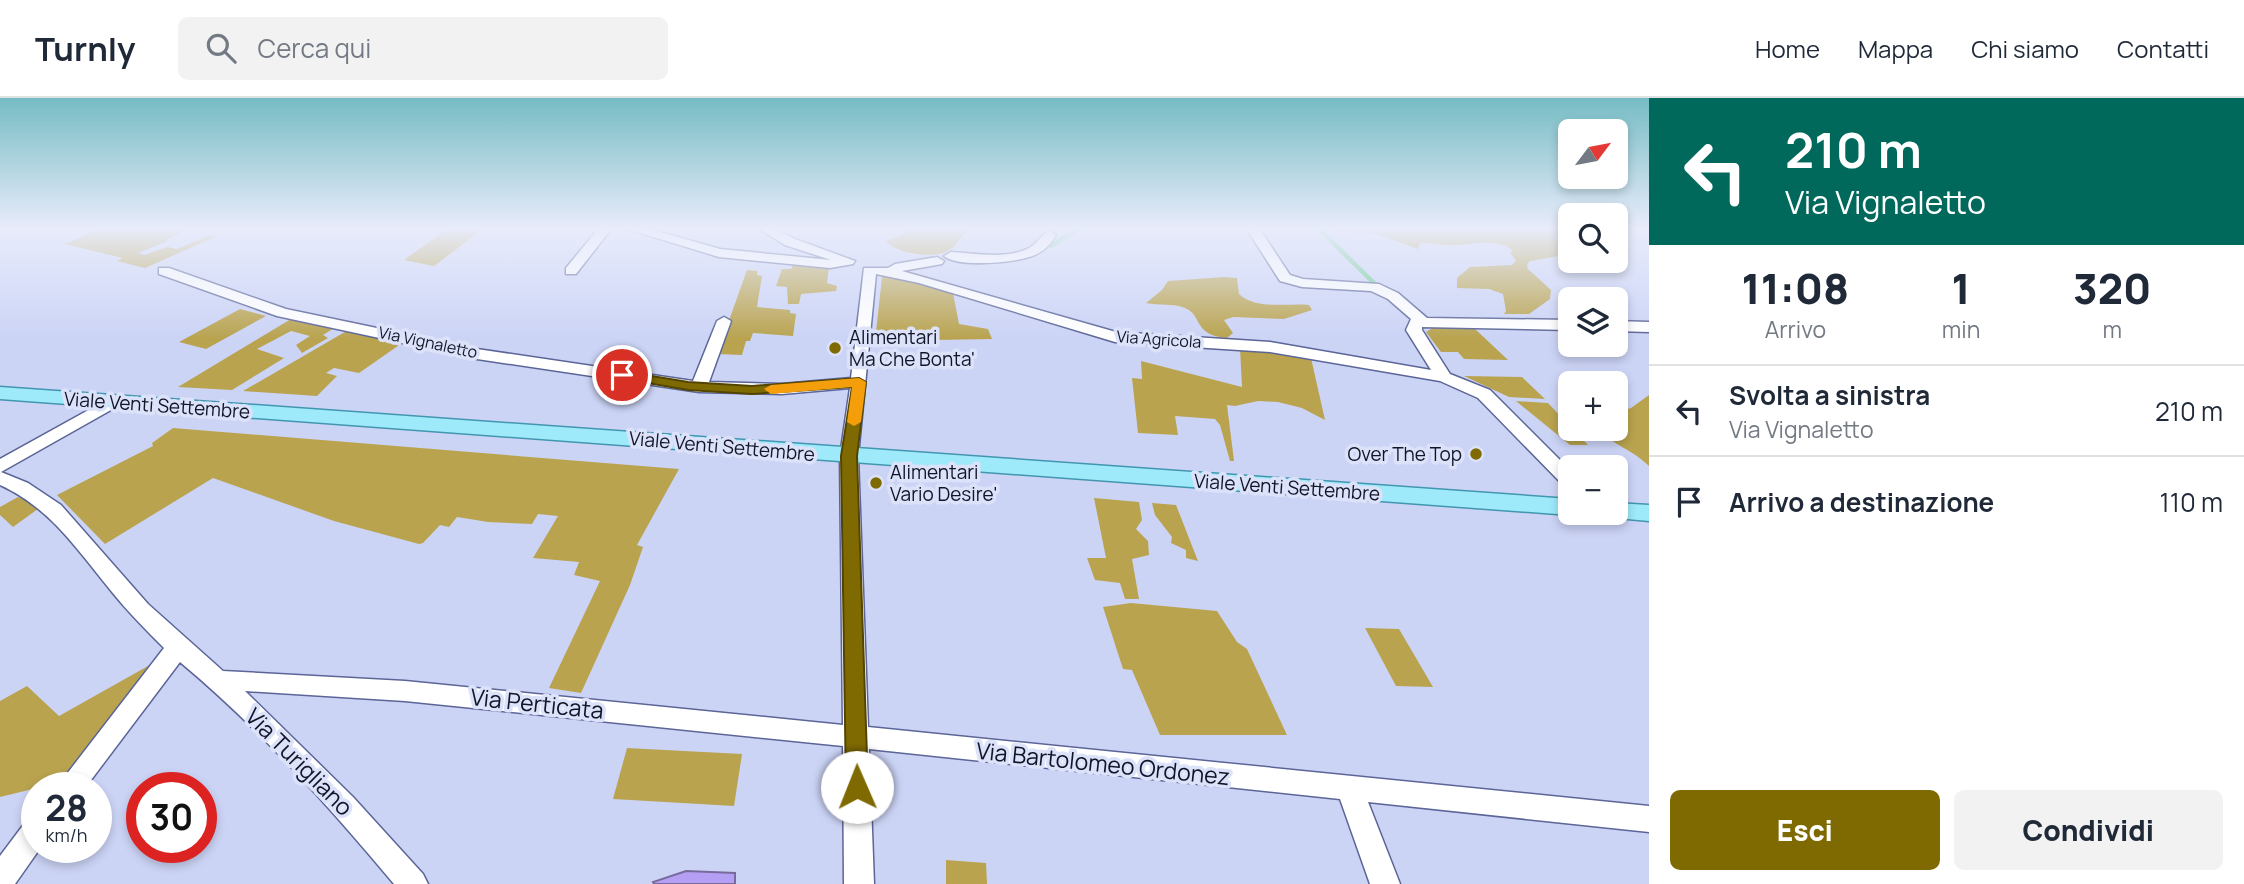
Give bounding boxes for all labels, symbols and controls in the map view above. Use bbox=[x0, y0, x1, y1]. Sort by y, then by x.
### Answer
search box bbox=[178, 17, 668, 80]
text: Turnly bbox=[35, 26, 136, 71]
icon: search bbox=[202, 29, 240, 67]
text: Cerca qui bbox=[258, 30, 371, 66]
text: Home bbox=[1755, 32, 1820, 65]
text: Mappa bbox=[1858, 32, 1933, 65]
text: Chi siamo bbox=[1971, 32, 2079, 65]
text: Contatti bbox=[2117, 32, 2209, 65]
text: 210 m bbox=[1785, 116, 1922, 183]
north arrow bbox=[1558, 119, 1628, 189]
map controls bbox=[1558, 119, 1628, 525]
icon: left bbox=[1670, 126, 1761, 217]
text: Via Vignaletto bbox=[1785, 180, 1986, 224]
button: search bbox=[1558, 203, 1628, 273]
text: 11:08 bbox=[1742, 259, 1849, 317]
text: 1 bbox=[1952, 259, 1971, 317]
text: 320 bbox=[2073, 259, 2151, 317]
button: layers bbox=[1558, 287, 1628, 357]
text: Arrivo bbox=[1765, 313, 1826, 345]
text: min bbox=[1942, 313, 1980, 345]
text: m bbox=[2102, 313, 2122, 345]
street label: Via Vignaletto bbox=[377, 321, 479, 363]
place label: Alimentari Ma Che Bonta' bbox=[849, 324, 975, 372]
street label: Via Agricola bbox=[1116, 325, 1202, 353]
marker: Alimentari Ma Che Bonta' bbox=[827, 340, 843, 356]
pin bbox=[592, 345, 652, 405]
icon: arrive bbox=[603, 356, 641, 394]
button: + bbox=[1558, 371, 1628, 441]
text: Svolta a sinistra bbox=[1729, 377, 1930, 413]
street label: Viale Venti Settembre bbox=[63, 386, 251, 424]
icon: left bbox=[1670, 392, 1708, 430]
text: 210 m bbox=[2155, 393, 2223, 429]
text: Via Vignaletto bbox=[1729, 413, 1874, 445]
street label: Viale Venti Settembre bbox=[628, 425, 816, 467]
place label: Over The Top bbox=[1347, 441, 1462, 467]
marker: Over The Top bbox=[1468, 446, 1484, 462]
button: − bbox=[1558, 455, 1628, 525]
place label: Alimentari Vario Desire' bbox=[890, 459, 998, 507]
street label: Viale Venti Settembre bbox=[1193, 468, 1381, 506]
marker: Alimentari Vario Desire' bbox=[868, 475, 884, 491]
icon: arrive bbox=[1670, 483, 1708, 521]
text: Arrivo a destinazione bbox=[1729, 484, 1994, 520]
text: 110 m bbox=[2160, 484, 2223, 520]
street label: Via Perticata bbox=[469, 680, 605, 726]
street label: Via Turigliano bbox=[239, 700, 361, 822]
street label: Via Bartolomeo Ordonez bbox=[975, 734, 1232, 792]
position arrow bbox=[820, 750, 894, 824]
speed limit sign: 30 bbox=[126, 772, 217, 863]
text: 28 bbox=[45, 784, 88, 832]
button: Esci bbox=[1670, 790, 1940, 870]
button: Condividi bbox=[1954, 790, 2223, 870]
text: km/h bbox=[46, 823, 87, 847]

